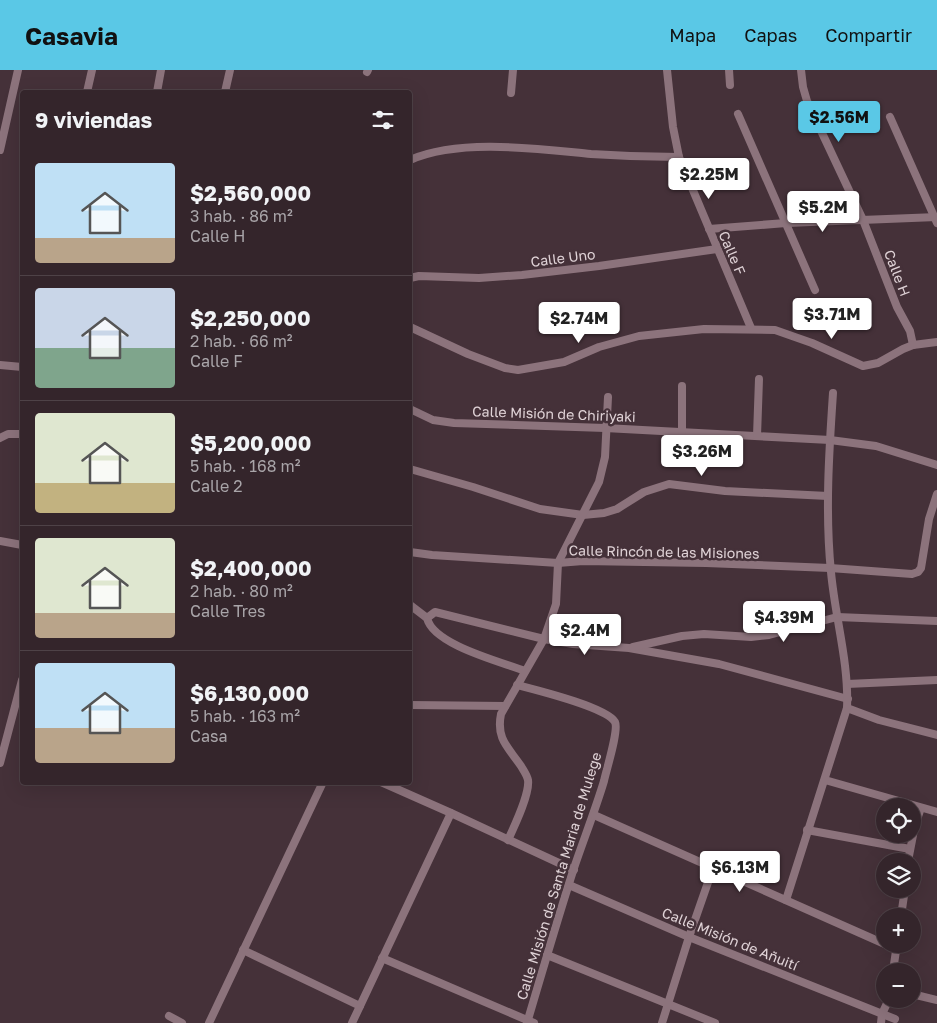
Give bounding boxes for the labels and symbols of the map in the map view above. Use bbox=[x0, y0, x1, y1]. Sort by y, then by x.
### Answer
pin: $2.56M bbox=[798, 100, 880, 143]
pin: $2.25M bbox=[668, 158, 750, 200]
pin: $5.2M bbox=[788, 190, 858, 233]
street label: Calle F bbox=[716, 228, 749, 277]
street label: Calle Uno bbox=[530, 245, 596, 270]
street label: Calle H bbox=[881, 247, 914, 299]
pin: $3.71M bbox=[791, 298, 873, 340]
pin: $2.74M bbox=[538, 302, 620, 344]
street label: Calle Misión de Chiriyaki bbox=[472, 402, 636, 425]
pin: $3.26M bbox=[661, 434, 743, 477]
street label: Calle Rincón de las Misiones bbox=[568, 541, 760, 562]
pin: $4.39M bbox=[743, 600, 825, 643]
pin: $2.4M bbox=[550, 614, 620, 656]
street label: Calle Misión de Santa Maria de Mulege bbox=[513, 750, 604, 1002]
pin: $6.13M bbox=[699, 850, 781, 893]
street label: Calle Misión de Añuití bbox=[660, 903, 802, 974]

